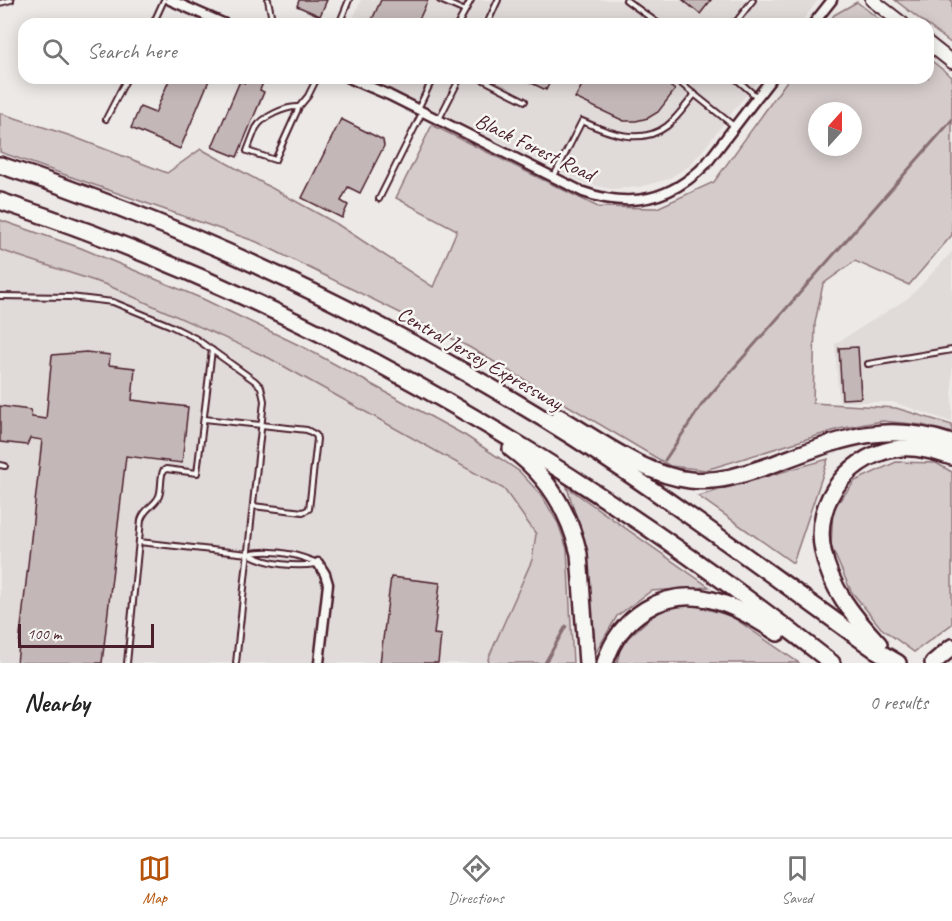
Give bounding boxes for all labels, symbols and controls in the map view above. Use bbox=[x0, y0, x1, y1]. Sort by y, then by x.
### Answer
search box bbox=[18, 18, 934, 84]
icon: search bbox=[39, 35, 72, 68]
text: Search here bbox=[87, 37, 177, 65]
north arrow bbox=[808, 102, 862, 156]
street label: Black Forest Road bbox=[471, 107, 602, 189]
street label: Central Jersey Expressway bbox=[393, 300, 569, 417]
scale bar bbox=[18, 621, 154, 648]
text: 100 m bbox=[27, 624, 61, 644]
text: Nearby bbox=[24, 686, 89, 719]
text: 0 results bbox=[869, 690, 928, 715]
tab: Map bbox=[138, 852, 171, 908]
tab: Directions bbox=[448, 852, 504, 908]
tab: Saved bbox=[781, 852, 814, 908]

